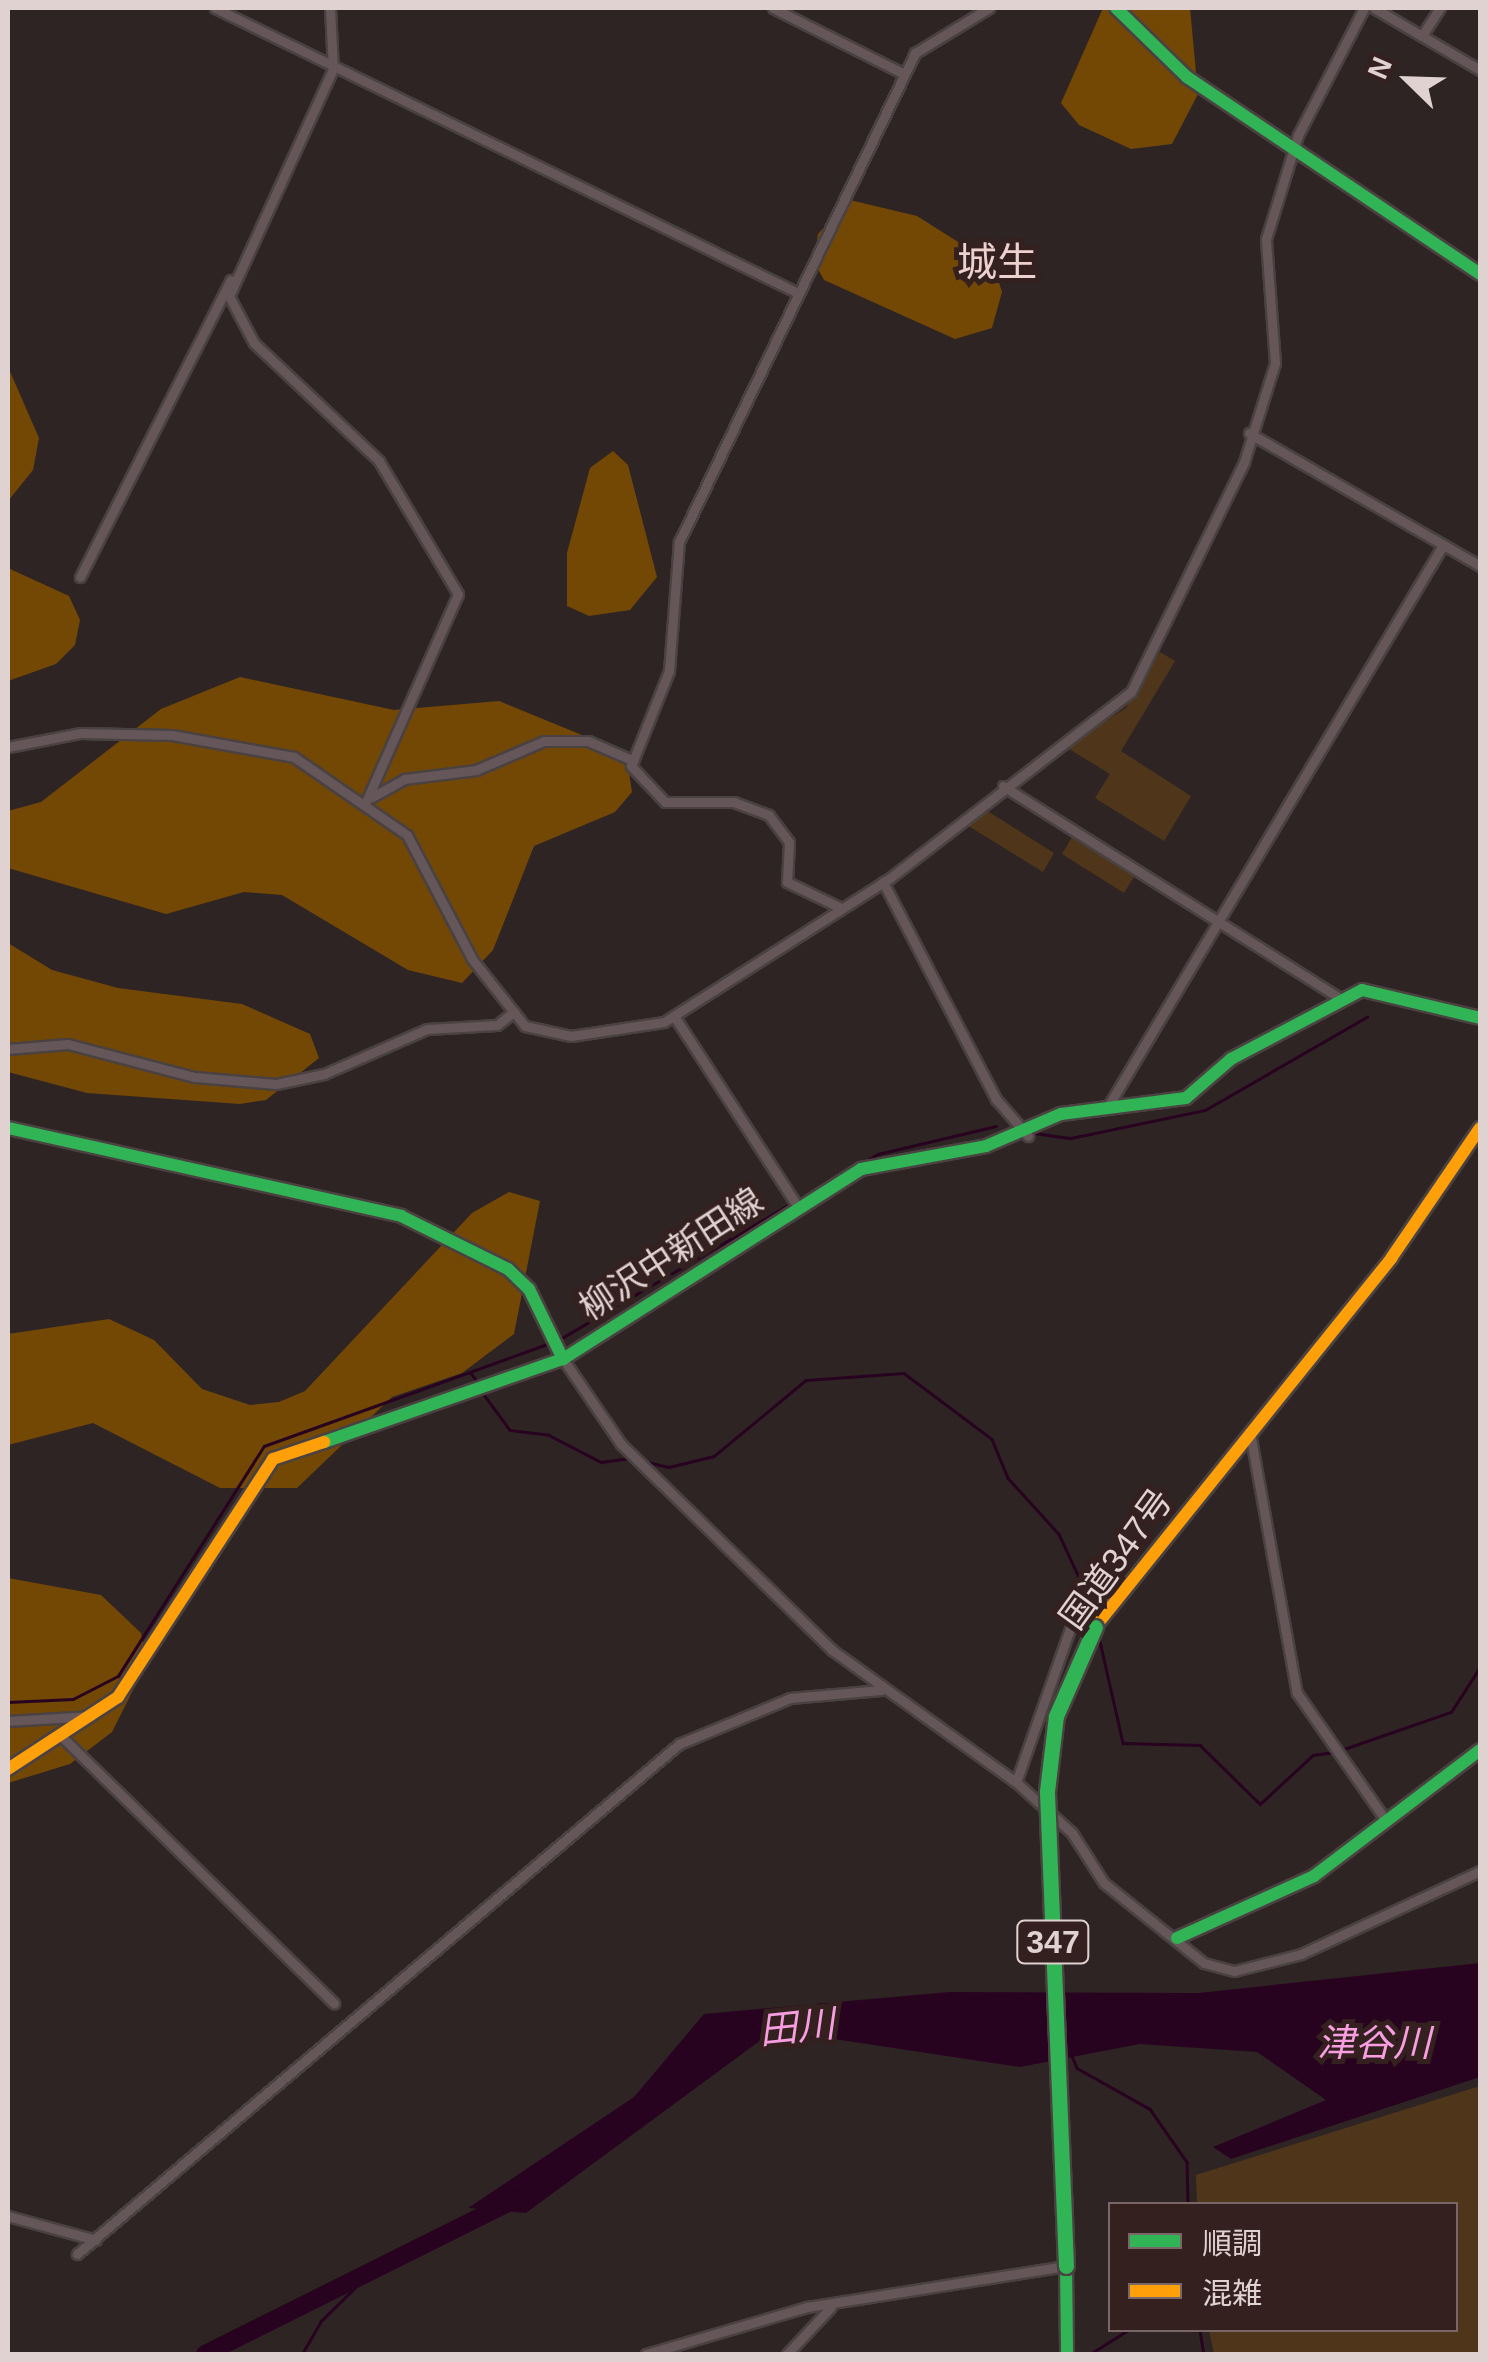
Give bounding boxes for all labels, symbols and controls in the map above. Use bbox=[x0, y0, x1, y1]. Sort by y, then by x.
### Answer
north arrow bbox=[1358, 30, 1458, 130]
text: N bbox=[1362, 53, 1398, 83]
district label: 城生 bbox=[957, 238, 1037, 286]
street label: 柳沢中新田線 bbox=[572, 1179, 770, 1329]
street label: 国道347号 bbox=[1051, 1481, 1181, 1637]
road number: 347 bbox=[1016, 1915, 1090, 1969]
water label: 田川 bbox=[757, 2001, 837, 2055]
water label: 津谷川 bbox=[1317, 2021, 1431, 2067]
legend bbox=[1108, 2202, 1458, 2332]
text: 順調 bbox=[1202, 2227, 1262, 2260]
text: 混雑 bbox=[1202, 2277, 1262, 2310]

